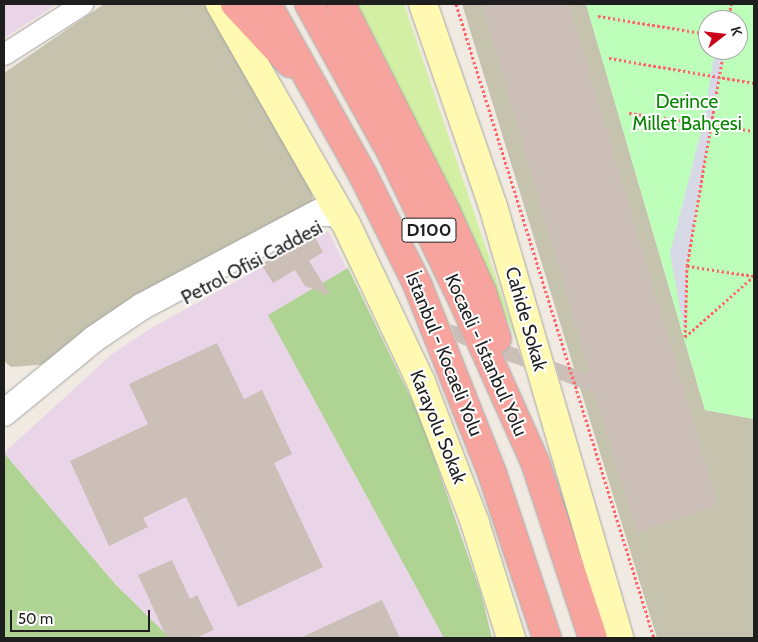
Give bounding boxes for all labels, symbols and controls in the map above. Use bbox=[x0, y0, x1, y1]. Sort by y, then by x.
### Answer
north arrow bbox=[698, 10, 748, 60]
text: K bbox=[727, 24, 746, 38]
park label: Derince Millet Bahçesi bbox=[632, 91, 742, 135]
road number: D100 bbox=[400, 214, 458, 246]
street label: Petrol Ofisi Caddesi bbox=[178, 216, 326, 310]
street label: Cahide Sokak bbox=[500, 264, 552, 374]
street label: İstanbul - Kocaeli Yolu bbox=[401, 268, 487, 440]
street label: Kocaeli - İstanbul Yolu bbox=[440, 270, 532, 440]
street label: Karayolu Sokak bbox=[405, 367, 471, 487]
scale bar bbox=[12, 600, 152, 632]
text: 50 m bbox=[18, 610, 53, 628]

